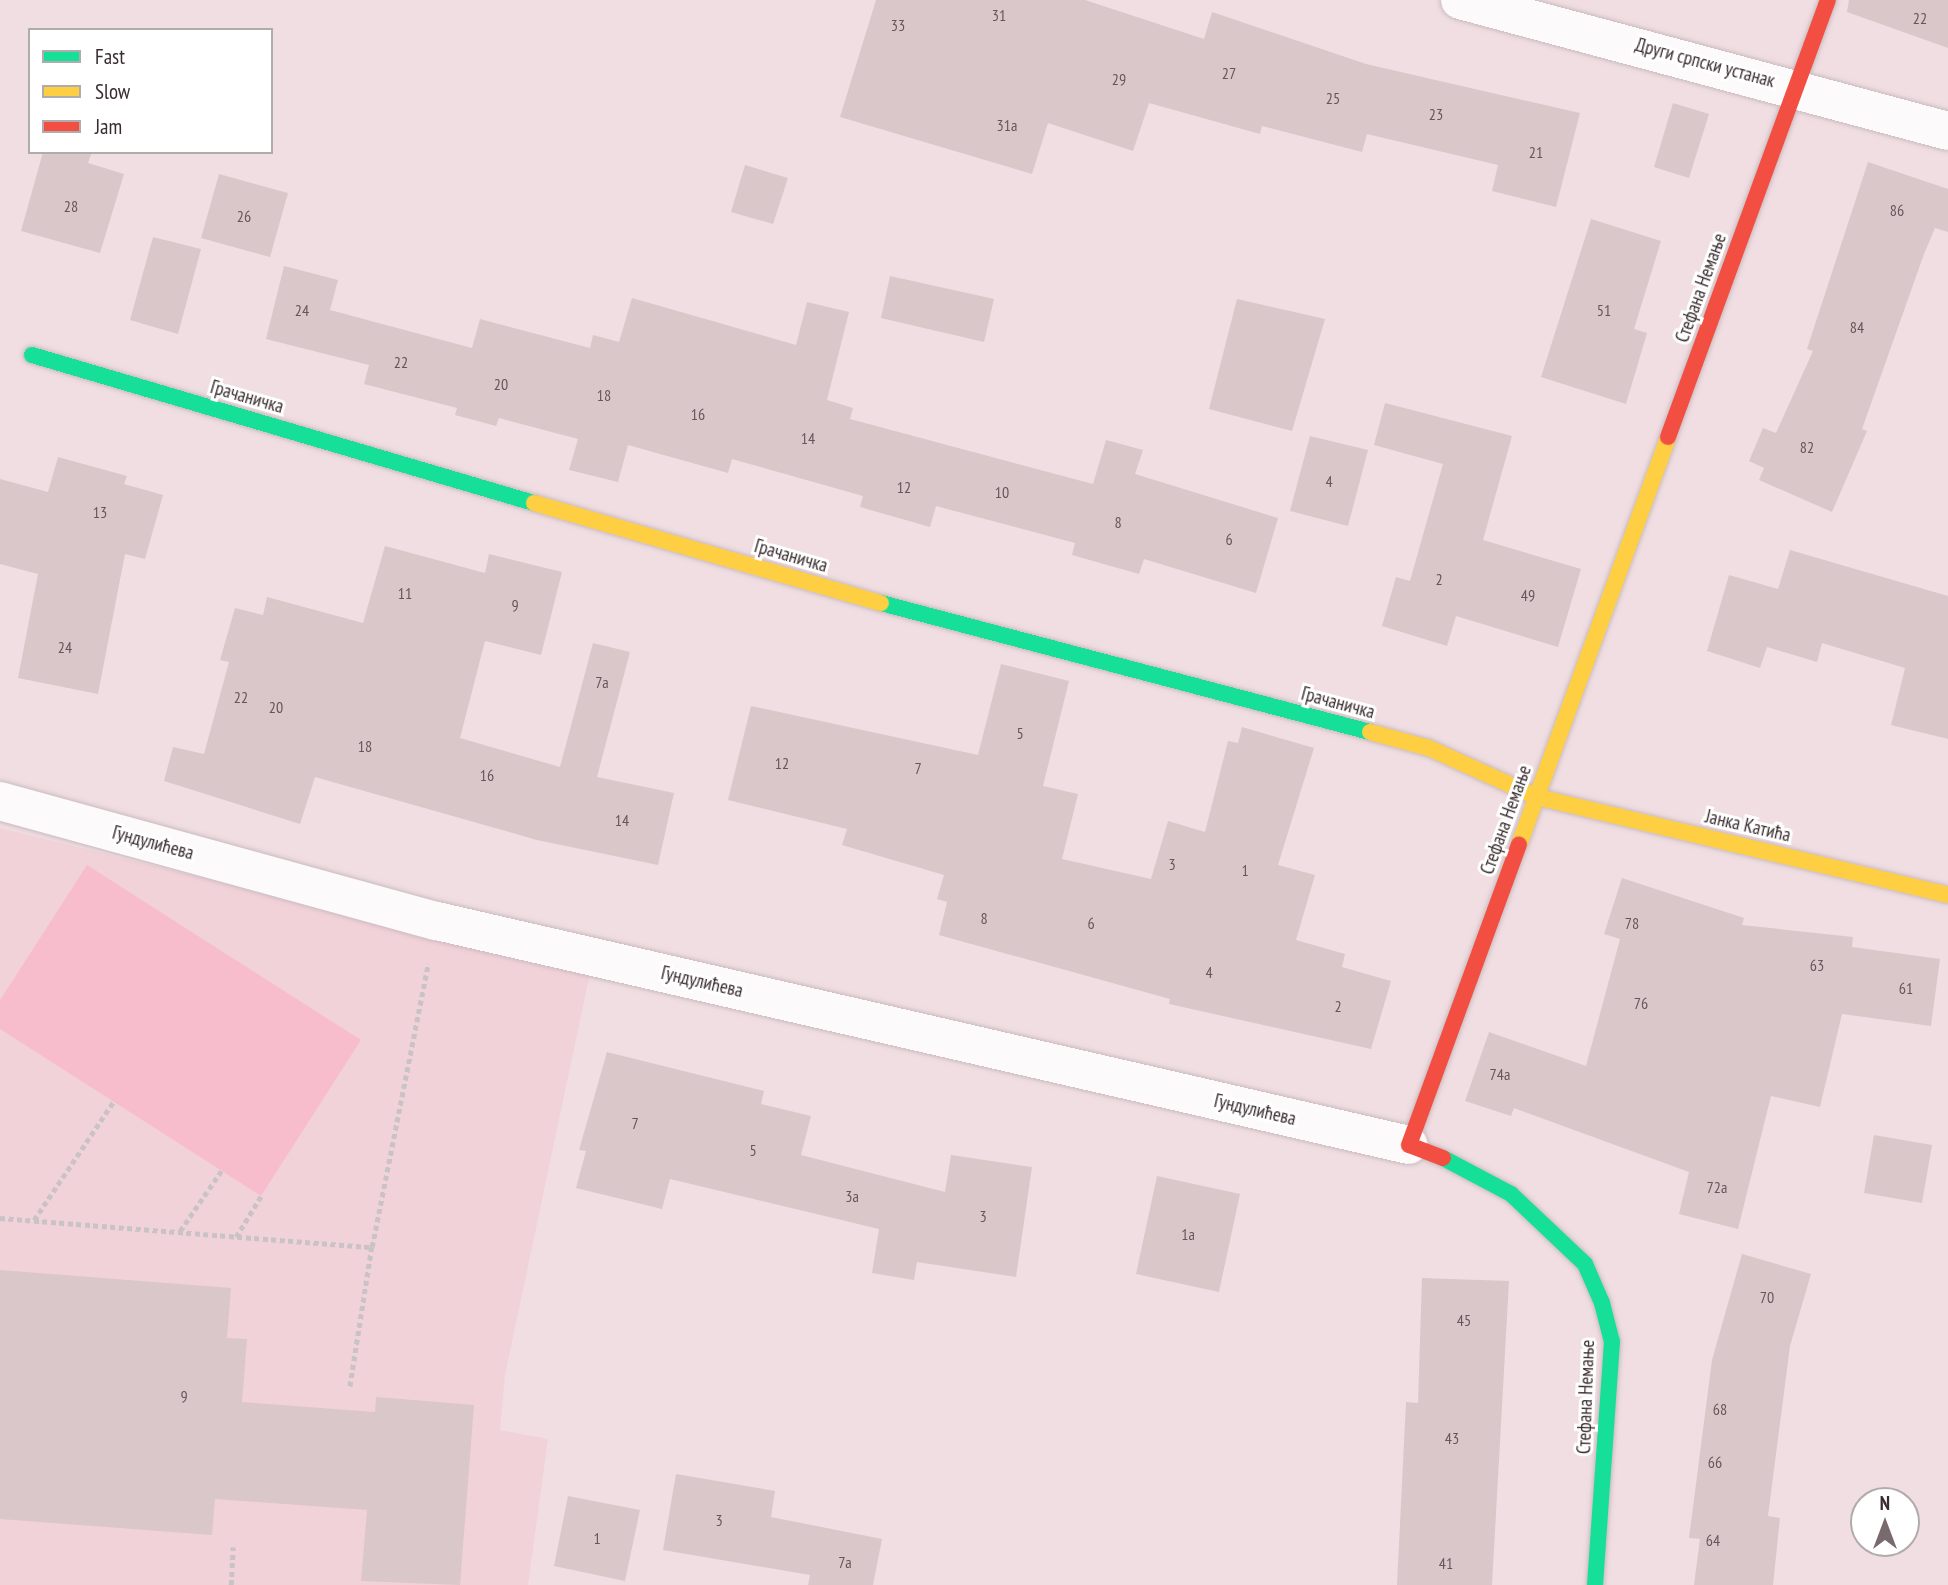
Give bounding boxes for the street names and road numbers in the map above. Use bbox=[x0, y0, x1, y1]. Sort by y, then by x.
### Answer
street label: Други српски устанак bbox=[1633, 33, 1777, 93]
street label: Стефана Немање bbox=[1671, 230, 1731, 346]
street label: Грачаничка bbox=[208, 376, 286, 418]
street label: Грачаничка bbox=[752, 535, 830, 577]
street label: Грачаничка bbox=[1299, 682, 1377, 724]
street label: Стефана Немање bbox=[1476, 762, 1536, 878]
street label: Јанка Катића bbox=[1703, 805, 1793, 847]
street label: Гундулићева bbox=[110, 821, 196, 865]
street label: Гундулићева bbox=[659, 962, 745, 1002]
street label: Гундулићева bbox=[1212, 1090, 1298, 1130]
street label: Стефана Немање bbox=[1573, 1340, 1599, 1454]

